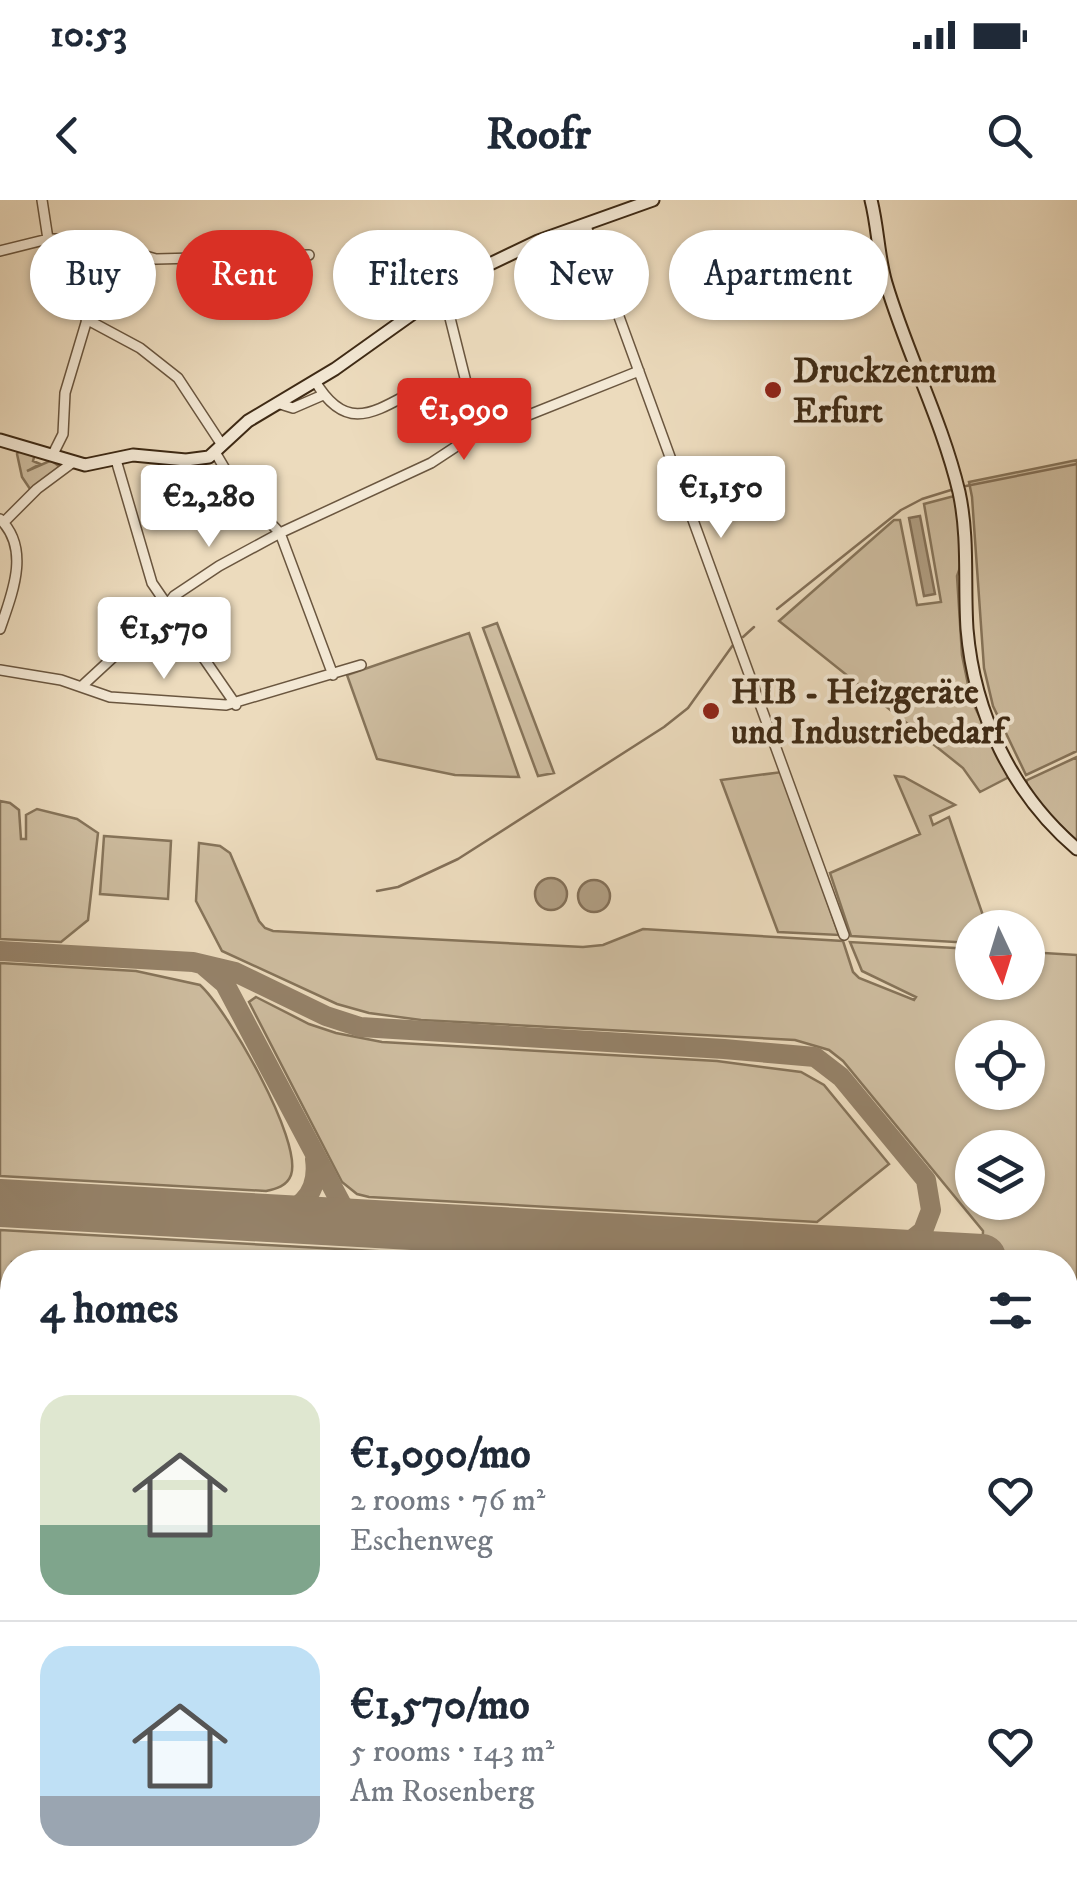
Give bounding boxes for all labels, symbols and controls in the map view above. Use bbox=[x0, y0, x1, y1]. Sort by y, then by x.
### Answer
text: 10:53 bbox=[50, 11, 127, 59]
text: Roofr bbox=[486, 107, 591, 163]
icon: back bbox=[40, 108, 95, 163]
icon: search bbox=[982, 108, 1037, 163]
chip: Buy bbox=[30, 230, 156, 320]
chip: Rent bbox=[176, 230, 313, 320]
chip: Filters bbox=[333, 230, 494, 320]
chip: New bbox=[514, 230, 649, 320]
chip: Apartment bbox=[669, 230, 888, 320]
place label: Druckzentrum Erfurt bbox=[793, 350, 997, 434]
pin: €1,090 bbox=[383, 378, 545, 463]
marker: Druckzentrum Erfurt bbox=[762, 379, 784, 401]
text: €1,090 bbox=[419, 390, 509, 430]
pin: €1,150 bbox=[640, 456, 802, 541]
pin: €2,280 bbox=[128, 465, 290, 550]
text: €1,150 bbox=[679, 468, 763, 508]
text: €2,280 bbox=[163, 477, 255, 517]
pin: €1,570 bbox=[83, 597, 245, 682]
text: €1,570 bbox=[120, 609, 208, 649]
place label: HIB - Heizgeräte und Industriebedarf bbox=[731, 671, 1011, 755]
marker: HIB - Heizgeräte und Industriebedarf bbox=[700, 700, 722, 722]
north arrow bbox=[955, 910, 1045, 1000]
map controls bbox=[955, 910, 1045, 1220]
button: locate bbox=[955, 1020, 1045, 1110]
button: layers bbox=[955, 1130, 1045, 1220]
icon: filters bbox=[983, 1283, 1038, 1338]
text: 4 homes bbox=[40, 1284, 178, 1336]
text: €1,090/mo bbox=[350, 1429, 531, 1481]
icon: home bbox=[120, 1435, 240, 1555]
icon: heart bbox=[983, 1468, 1038, 1523]
text: 2 rooms · 76 m² bbox=[350, 1481, 545, 1521]
text: Eschenweg bbox=[350, 1521, 493, 1561]
text: €1,570/mo bbox=[350, 1680, 530, 1732]
icon: home bbox=[120, 1686, 240, 1806]
icon: heart bbox=[983, 1719, 1038, 1774]
text: 5 rooms · 143 m² bbox=[350, 1732, 554, 1772]
text: Am Rosenberg bbox=[350, 1772, 534, 1812]

